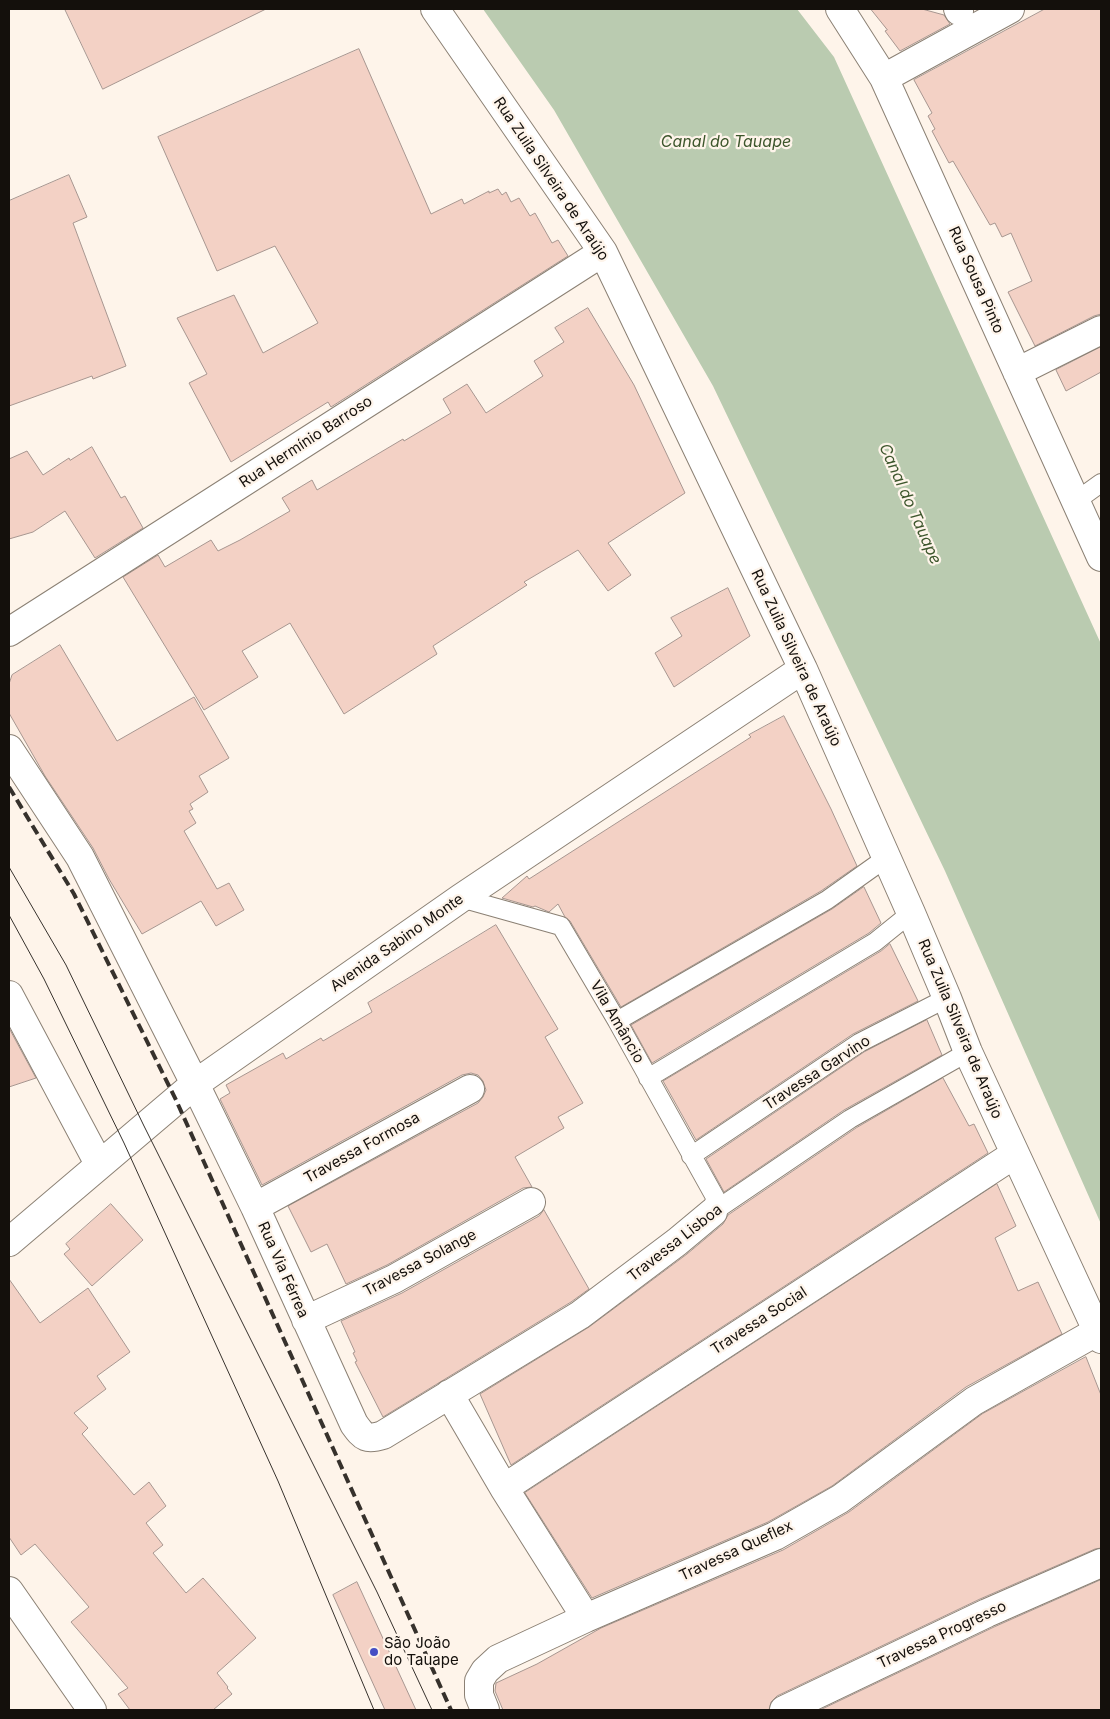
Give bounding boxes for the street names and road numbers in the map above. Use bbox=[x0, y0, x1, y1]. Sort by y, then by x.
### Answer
street label: Rua Zuila Silveira de Araújo bbox=[490, 94, 612, 264]
street label: Rua Sousa Pinto bbox=[944, 224, 1008, 336]
street label: Rua Hermínio Barroso bbox=[236, 392, 376, 492]
street label: Rua Zuila Silveira de Araújo bbox=[747, 567, 845, 749]
street label: Avenida Sabino Monte bbox=[327, 890, 467, 996]
street label: Rua Zuila Silveira de Araújo bbox=[914, 937, 1006, 1121]
street label: Vila Amâncio bbox=[586, 978, 648, 1066]
street label: Travessa Garvino bbox=[760, 1032, 874, 1114]
street label: Travessa Formosa bbox=[301, 1109, 423, 1187]
street label: Travessa Lisboa bbox=[624, 1201, 726, 1285]
street label: Rua Via Férrea bbox=[254, 1219, 312, 1321]
street label: Travessa Solange bbox=[360, 1226, 480, 1300]
street label: Travessa Social bbox=[708, 1283, 810, 1359]
street label: Travessa Queflex bbox=[677, 1517, 795, 1585]
street label: Travessa Progresso bbox=[875, 1597, 1009, 1673]

